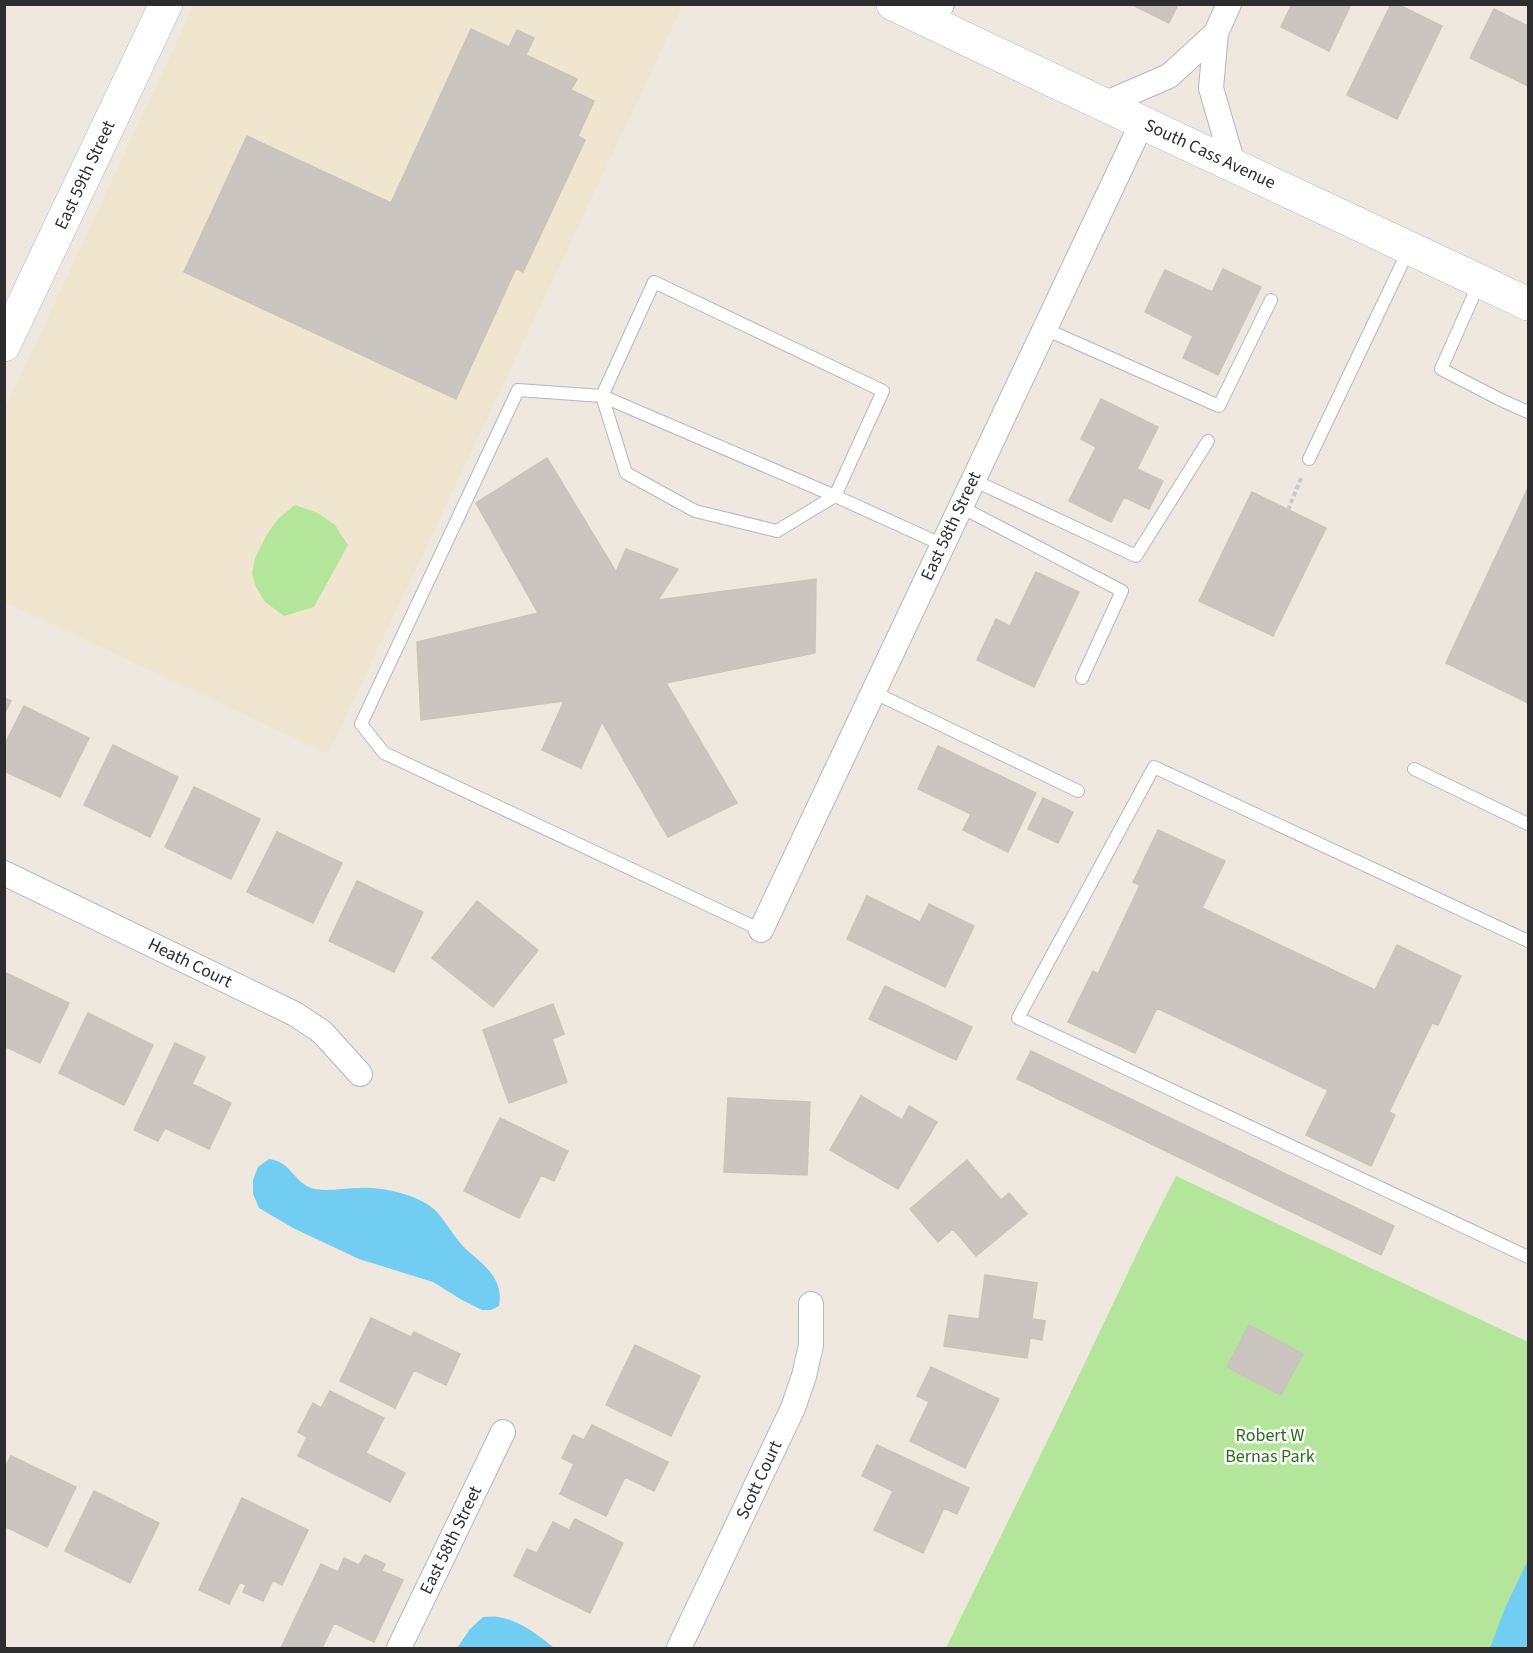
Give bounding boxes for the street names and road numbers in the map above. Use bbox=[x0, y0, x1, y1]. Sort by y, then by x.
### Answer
street label: South Cass Avenue bbox=[1140, 113, 1280, 195]
street label: East 59th Street bbox=[49, 116, 121, 234]
street label: East 58th Street bbox=[915, 467, 987, 585]
street label: Heath Court bbox=[144, 932, 236, 994]
street label: Scott Court bbox=[730, 1436, 788, 1524]
street label: East 58th Street bbox=[414, 1482, 488, 1598]

